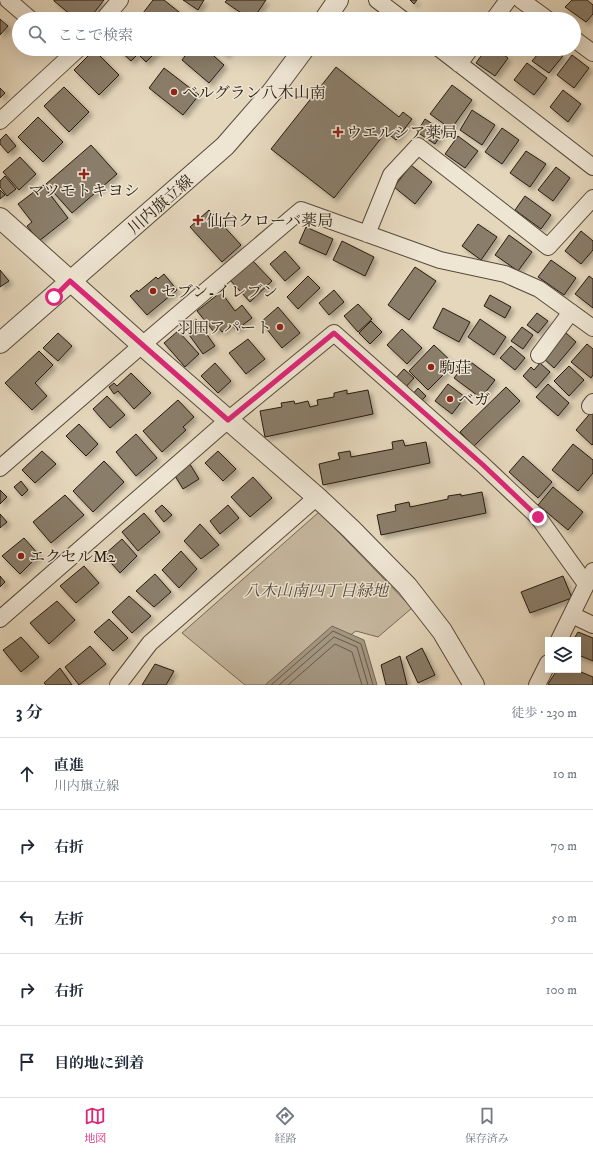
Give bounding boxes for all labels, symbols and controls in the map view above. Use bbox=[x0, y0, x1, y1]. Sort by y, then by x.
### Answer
search box bbox=[12, 12, 581, 56]
icon: search bbox=[26, 23, 48, 45]
text: ここで検索 bbox=[58, 26, 133, 45]
place label: ベルグラン八木山南 bbox=[182, 83, 326, 103]
marker: ベルグラン八木山南 bbox=[169, 87, 179, 97]
place label: ウエルシア薬局 bbox=[346, 123, 458, 143]
marker: ウエルシア薬局 bbox=[333, 127, 343, 137]
marker: マツモトキヨシ bbox=[79, 169, 89, 179]
street label: 川内旗立線 bbox=[124, 171, 197, 239]
place label: マツモトキヨシ bbox=[28, 181, 140, 201]
place label: 仙台クローバ薬局 bbox=[206, 211, 333, 231]
marker: 仙台クローバ薬局 bbox=[193, 215, 203, 225]
place label: セブン-イレブン bbox=[161, 282, 278, 302]
marker: セブン-イレブン bbox=[148, 286, 158, 296]
route start bbox=[45, 288, 63, 306]
place label: 羽田アパート bbox=[177, 318, 272, 338]
marker: 羽田アパート bbox=[275, 322, 285, 332]
place label: 駒荘 bbox=[439, 358, 471, 378]
marker: 駒荘 bbox=[426, 362, 436, 372]
place label: ベガ bbox=[458, 390, 490, 410]
marker: ベガ bbox=[445, 394, 455, 404]
route end bbox=[529, 508, 547, 526]
place label: エクセルM2 bbox=[29, 547, 116, 567]
marker: エクセルM2 bbox=[16, 551, 26, 561]
park label: 八木山南四丁目緑地 bbox=[244, 581, 390, 601]
map controls bbox=[545, 637, 581, 673]
button: layers bbox=[545, 637, 581, 673]
text: 3 分 bbox=[16, 702, 43, 724]
text: 徒歩 · 230 m bbox=[512, 705, 577, 721]
text: 直進 bbox=[54, 756, 84, 775]
icon: ahead bbox=[16, 763, 38, 785]
text: 10 m bbox=[553, 766, 577, 782]
text: 川内旗立線 bbox=[54, 778, 119, 794]
icon: right bbox=[16, 835, 38, 857]
text: 右折 bbox=[54, 838, 84, 857]
text: 70 m bbox=[551, 838, 577, 854]
icon: left bbox=[16, 907, 38, 929]
text: 左折 bbox=[54, 910, 84, 929]
text: 50 m bbox=[551, 910, 577, 926]
icon: right bbox=[16, 979, 38, 1001]
text: 右折 bbox=[54, 982, 84, 1001]
text: 100 m bbox=[546, 982, 577, 998]
icon: arrive bbox=[16, 1051, 38, 1073]
text: 目的地に到着 bbox=[54, 1054, 144, 1073]
tab: 地図 bbox=[84, 1105, 106, 1146]
tab: 経路 bbox=[274, 1105, 296, 1146]
tab: 保存済み bbox=[465, 1105, 509, 1146]

